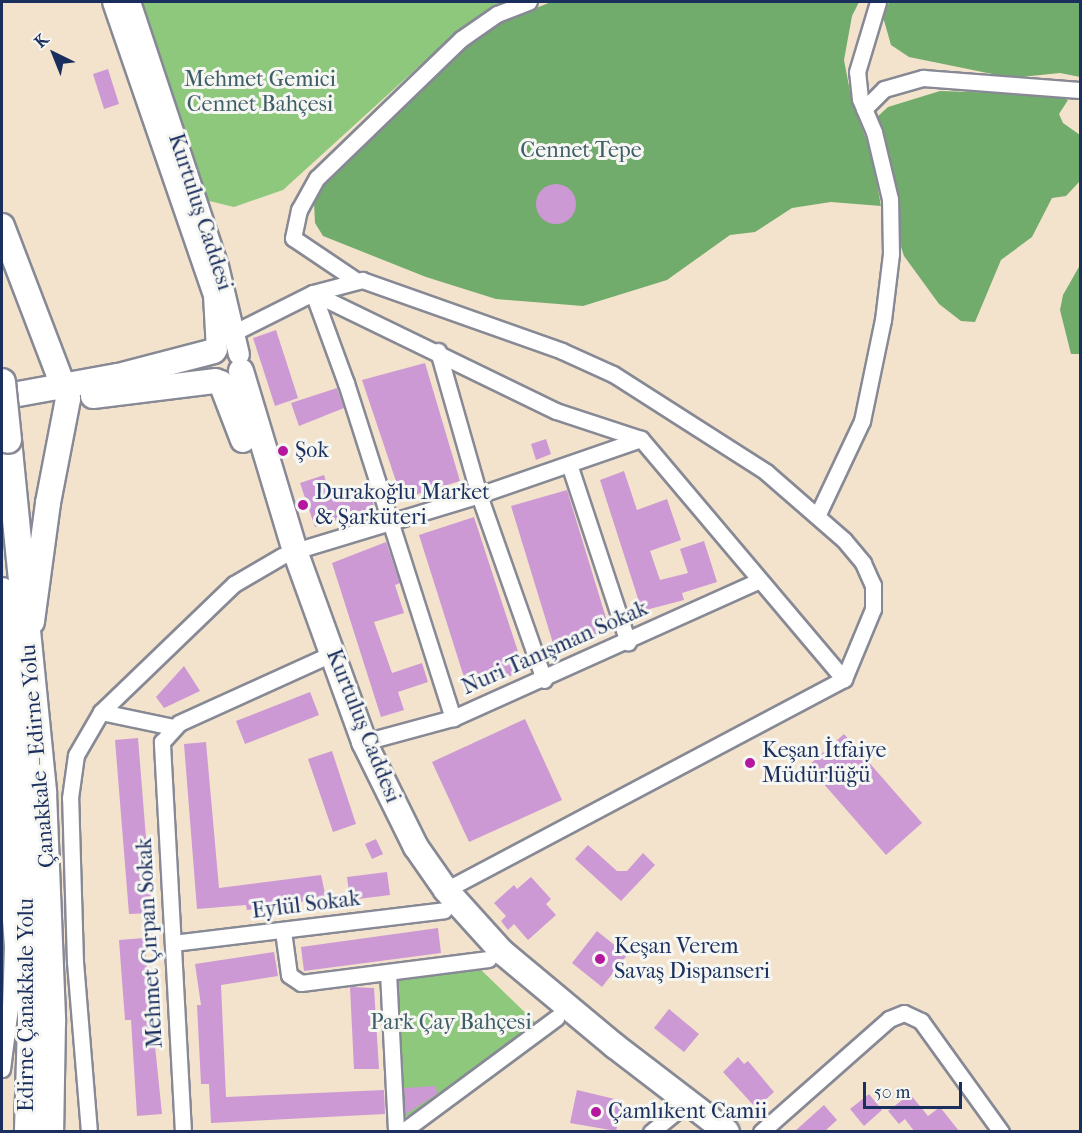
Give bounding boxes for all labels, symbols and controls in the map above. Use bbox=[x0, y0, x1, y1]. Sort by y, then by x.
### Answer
north arrow bbox=[24, 24, 84, 84]
text: K bbox=[31, 30, 52, 51]
park label: Mehmet Gemici Cennet Bahçesi bbox=[184, 66, 336, 118]
street label: Kurtuluş Caddesi bbox=[162, 130, 238, 294]
park label: Cennet Tepe bbox=[520, 138, 642, 164]
place label: Şok bbox=[295, 438, 329, 464]
marker: Şok bbox=[276, 444, 290, 458]
place label: Durakoğlu Market & Şarküteri bbox=[315, 479, 490, 530]
marker: Durakoğlu Market & Şarküteri bbox=[296, 498, 310, 512]
street label: Nuri Tanışman Sokak bbox=[458, 595, 652, 701]
street label: Çanakkale - Edirne Yolu bbox=[15, 643, 61, 869]
street label: Kurtuluş Caddesi bbox=[320, 645, 406, 807]
place label: Keşan İtfaiye Müdürlüğü bbox=[762, 737, 886, 788]
marker: Keşan İtfaiye Müdürlüğü bbox=[743, 756, 757, 770]
street label: Mehmet Çırpan Sokak bbox=[131, 837, 169, 1049]
street label: Eylül Sokak bbox=[250, 885, 362, 925]
street label: Edirne Çanakkale Yolu bbox=[14, 898, 40, 1112]
place label: Keşan Verem Savaş Dispanseri bbox=[614, 933, 770, 984]
marker: Keşan Verem Savaş Dispanseri bbox=[591, 950, 609, 968]
park label: Park Çay Bahçesi bbox=[370, 1010, 532, 1036]
scale bar bbox=[866, 1070, 965, 1108]
text: 50 m bbox=[874, 1082, 910, 1103]
place label: Çamlıkent Camii bbox=[608, 1099, 767, 1125]
marker: Çamlıkent Camii bbox=[589, 1105, 603, 1119]

